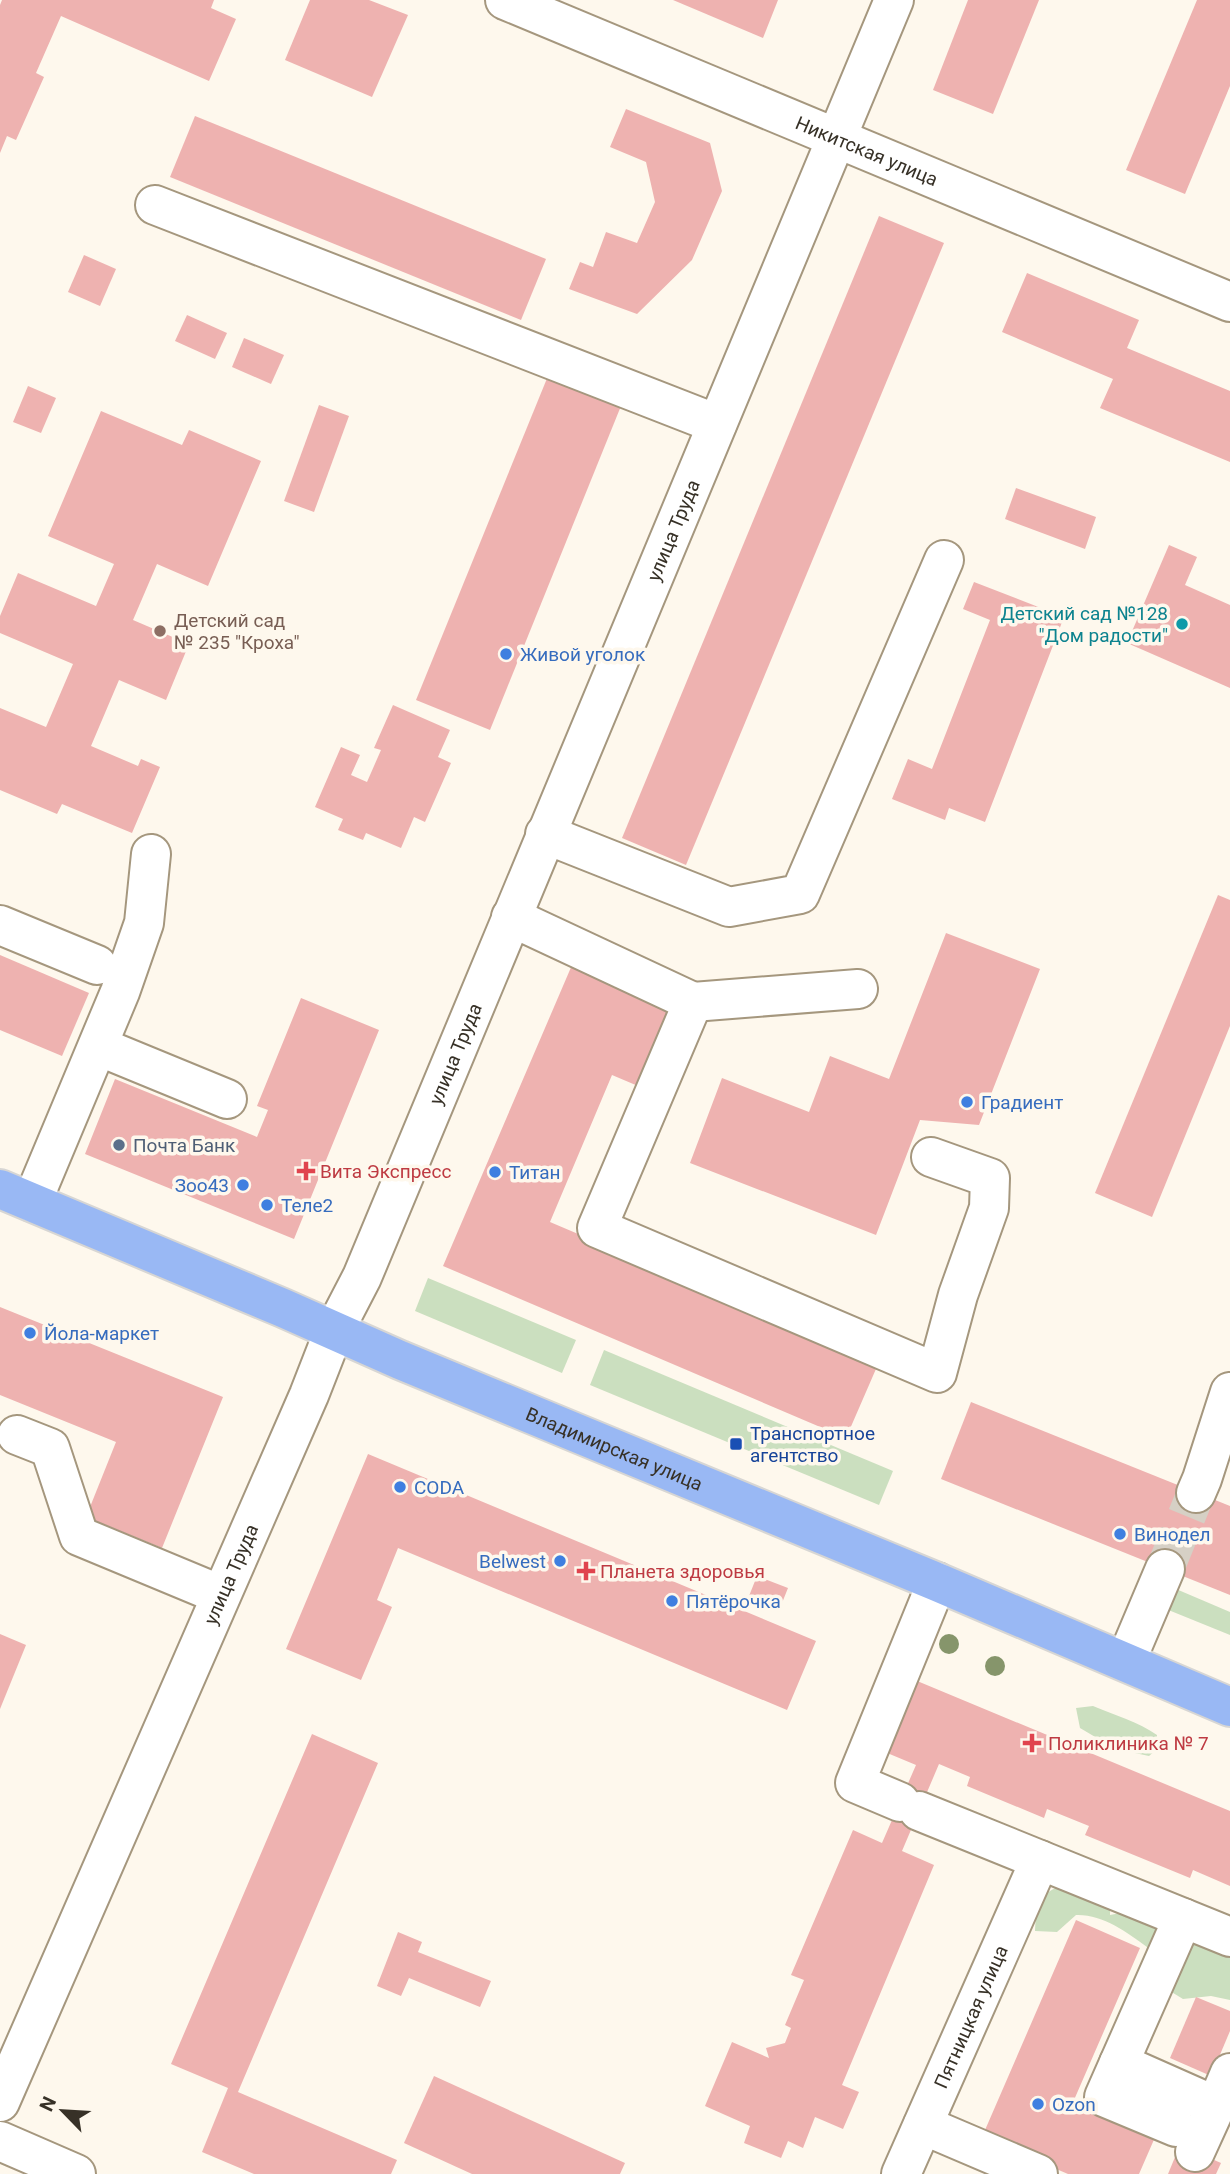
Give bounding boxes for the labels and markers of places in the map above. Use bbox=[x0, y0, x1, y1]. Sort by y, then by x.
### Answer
place label: Детский сад №128 "Дом радости" bbox=[1000, 602, 1168, 647]
place label: Детский сад № 235 "Кроха" bbox=[174, 609, 300, 654]
marker: Детский сад №128 "Дом радости" bbox=[1174, 616, 1190, 632]
marker: Детский сад № 235 "Кроха" bbox=[152, 623, 168, 639]
place label: Живой уголок bbox=[520, 643, 646, 666]
marker: Живой уголок bbox=[498, 646, 514, 662]
place label: Градиент bbox=[981, 1091, 1063, 1114]
marker: Градиент bbox=[959, 1094, 975, 1110]
place label: Почта Банк bbox=[133, 1134, 236, 1157]
marker: Почта Банк bbox=[111, 1137, 127, 1153]
place label: Вита Экспресс bbox=[320, 1160, 451, 1183]
place label: Титан bbox=[509, 1161, 561, 1184]
marker: Вита Экспресс bbox=[298, 1163, 314, 1179]
marker: Титан bbox=[487, 1164, 503, 1180]
place label: Зоо43 bbox=[175, 1174, 229, 1197]
marker: Зоо43 bbox=[235, 1177, 251, 1193]
place label: Теле2 bbox=[281, 1194, 333, 1217]
marker: Теле2 bbox=[259, 1197, 275, 1213]
place label: Йола-маркет bbox=[44, 1322, 159, 1345]
marker: Йола-маркет bbox=[22, 1325, 38, 1341]
place label: Транспортное агентство bbox=[750, 1422, 875, 1467]
marker: Транспортное агентство bbox=[728, 1436, 744, 1452]
place label: CODA bbox=[414, 1476, 465, 1499]
marker: CODA bbox=[392, 1479, 408, 1495]
place label: Винодел bbox=[1134, 1523, 1210, 1546]
marker: Винодел bbox=[1112, 1526, 1128, 1542]
place label: Belwest bbox=[479, 1550, 546, 1573]
marker: Belwest bbox=[552, 1553, 568, 1569]
place label: Планета здоровья bbox=[600, 1560, 765, 1583]
marker: Планета здоровья bbox=[578, 1563, 594, 1579]
place label: Пятёрочка bbox=[686, 1590, 781, 1613]
marker: Пятёрочка bbox=[664, 1593, 680, 1609]
place label: Поликлиника № 7 bbox=[1048, 1732, 1209, 1755]
marker: Поликлиника № 7 bbox=[1022, 1733, 1042, 1753]
place label: Ozon bbox=[1052, 2093, 1096, 2116]
marker: Ozon bbox=[1030, 2096, 1046, 2112]

